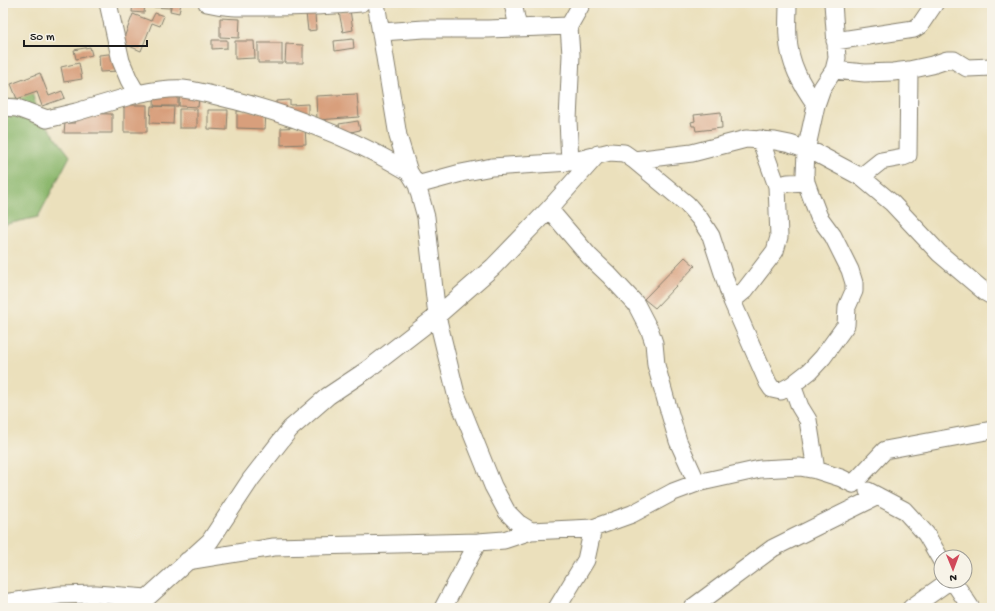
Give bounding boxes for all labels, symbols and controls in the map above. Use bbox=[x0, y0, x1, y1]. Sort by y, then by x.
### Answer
scale bar bbox=[24, 22, 147, 48]
text: 50 m bbox=[30, 31, 55, 45]
north arrow bbox=[933, 549, 973, 589]
text: N bbox=[949, 571, 957, 583]

